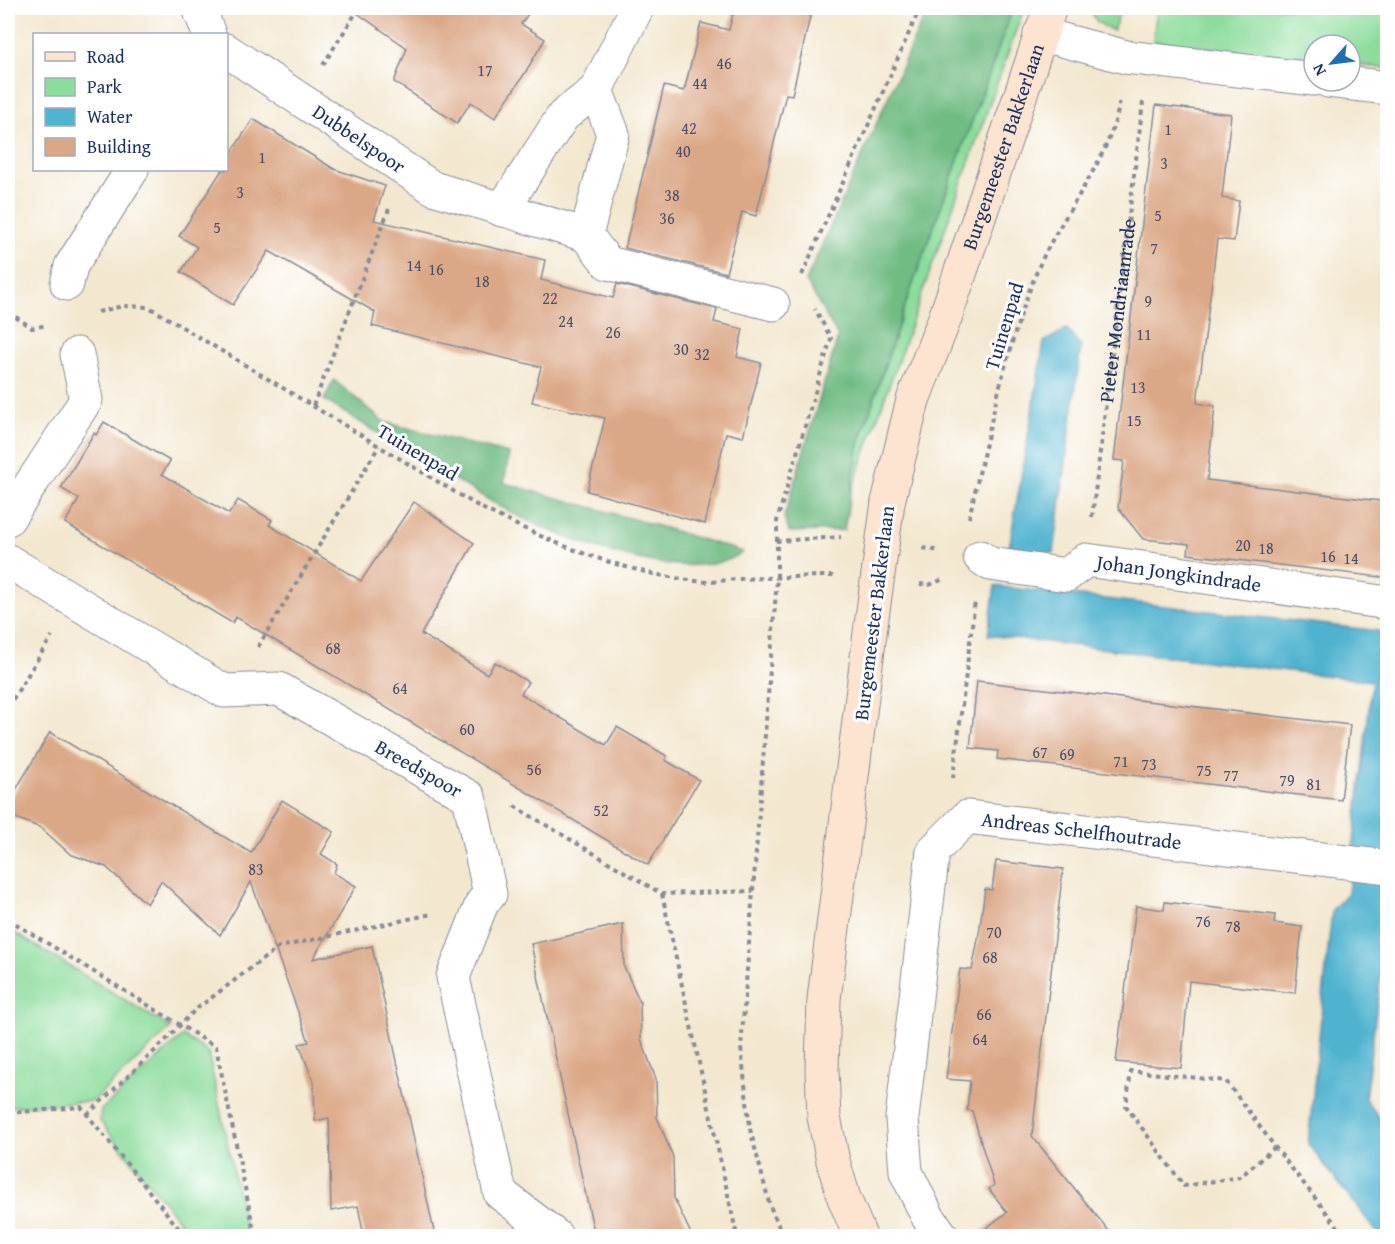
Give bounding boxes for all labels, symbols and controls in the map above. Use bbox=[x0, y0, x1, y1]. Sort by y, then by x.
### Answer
legend bbox=[33, 33, 228, 171]
north arrow bbox=[1302, 33, 1362, 93]
street label: Burgemeester Bakkerlaan bbox=[954, 39, 1051, 253]
text: Road bbox=[87, 43, 125, 70]
house number: 46 bbox=[716, 51, 732, 75]
house number: 17 bbox=[477, 58, 493, 82]
text: N bbox=[1306, 59, 1332, 80]
house number: 44 bbox=[692, 71, 708, 95]
text: Park bbox=[87, 73, 123, 100]
street label: Dubbelspoor bbox=[307, 97, 412, 180]
text: Water bbox=[87, 103, 133, 130]
house number: 42 bbox=[681, 116, 697, 140]
house number: 1 bbox=[1164, 117, 1172, 141]
text: Building bbox=[87, 133, 151, 160]
house number: 40 bbox=[675, 139, 691, 163]
house number: 1 bbox=[258, 145, 266, 169]
house number: 3 bbox=[1160, 151, 1168, 175]
house number: 3 bbox=[236, 180, 244, 204]
house number: 38 bbox=[664, 183, 680, 207]
house number: 5 bbox=[1154, 203, 1162, 227]
house number: 36 bbox=[659, 206, 675, 230]
house number: 5 bbox=[213, 215, 221, 239]
street label: Pieter Mondriaanrade bbox=[1091, 217, 1143, 404]
house number: 7 bbox=[1150, 236, 1158, 260]
house number: 14 bbox=[406, 253, 422, 277]
house number: 16 bbox=[428, 257, 444, 281]
house number: 18 bbox=[474, 269, 490, 293]
street label: Tuinenpad bbox=[976, 278, 1031, 373]
house number: 22 bbox=[542, 286, 558, 310]
house number: 9 bbox=[1144, 289, 1152, 313]
house number: 24 bbox=[558, 309, 574, 333]
house number: 26 bbox=[605, 320, 621, 344]
house number: 11 bbox=[1136, 322, 1152, 346]
house number: 30 bbox=[673, 337, 689, 361]
house number: 32 bbox=[694, 342, 710, 366]
house number: 13 bbox=[1130, 375, 1146, 399]
house number: 15 bbox=[1126, 408, 1142, 432]
street label: Tuinenpad bbox=[372, 416, 465, 487]
street label: Burgemeester Bakkerlaan bbox=[846, 504, 901, 722]
house number: 20 bbox=[1235, 533, 1251, 557]
house number: 18 bbox=[1258, 536, 1274, 560]
house number: 16 bbox=[1320, 544, 1336, 568]
street label: Johan Jongkindrade bbox=[1092, 546, 1263, 599]
house number: 14 bbox=[1343, 546, 1359, 570]
house number: 68 bbox=[325, 636, 341, 660]
house number: 64 bbox=[392, 676, 408, 700]
house number: 60 bbox=[459, 717, 475, 741]
street label: Breedspoor bbox=[370, 732, 468, 804]
house number: 67 bbox=[1032, 740, 1048, 764]
house number: 69 bbox=[1059, 742, 1075, 766]
house number: 71 bbox=[1113, 749, 1129, 773]
house number: 73 bbox=[1141, 752, 1157, 776]
house number: 56 bbox=[526, 757, 542, 781]
house number: 75 bbox=[1196, 758, 1212, 782]
house number: 77 bbox=[1223, 763, 1239, 787]
house number: 79 bbox=[1279, 768, 1295, 792]
house number: 81 bbox=[1306, 772, 1322, 796]
house number: 52 bbox=[593, 798, 609, 822]
street label: Andreas Schelfhoutrade bbox=[980, 804, 1183, 856]
house number: 83 bbox=[248, 857, 264, 881]
house number: 76 bbox=[1195, 909, 1211, 933]
house number: 78 bbox=[1225, 914, 1241, 938]
house number: 70 bbox=[986, 920, 1002, 944]
house number: 68 bbox=[982, 945, 998, 969]
house number: 66 bbox=[976, 1002, 992, 1026]
house number: 64 bbox=[972, 1027, 988, 1051]

